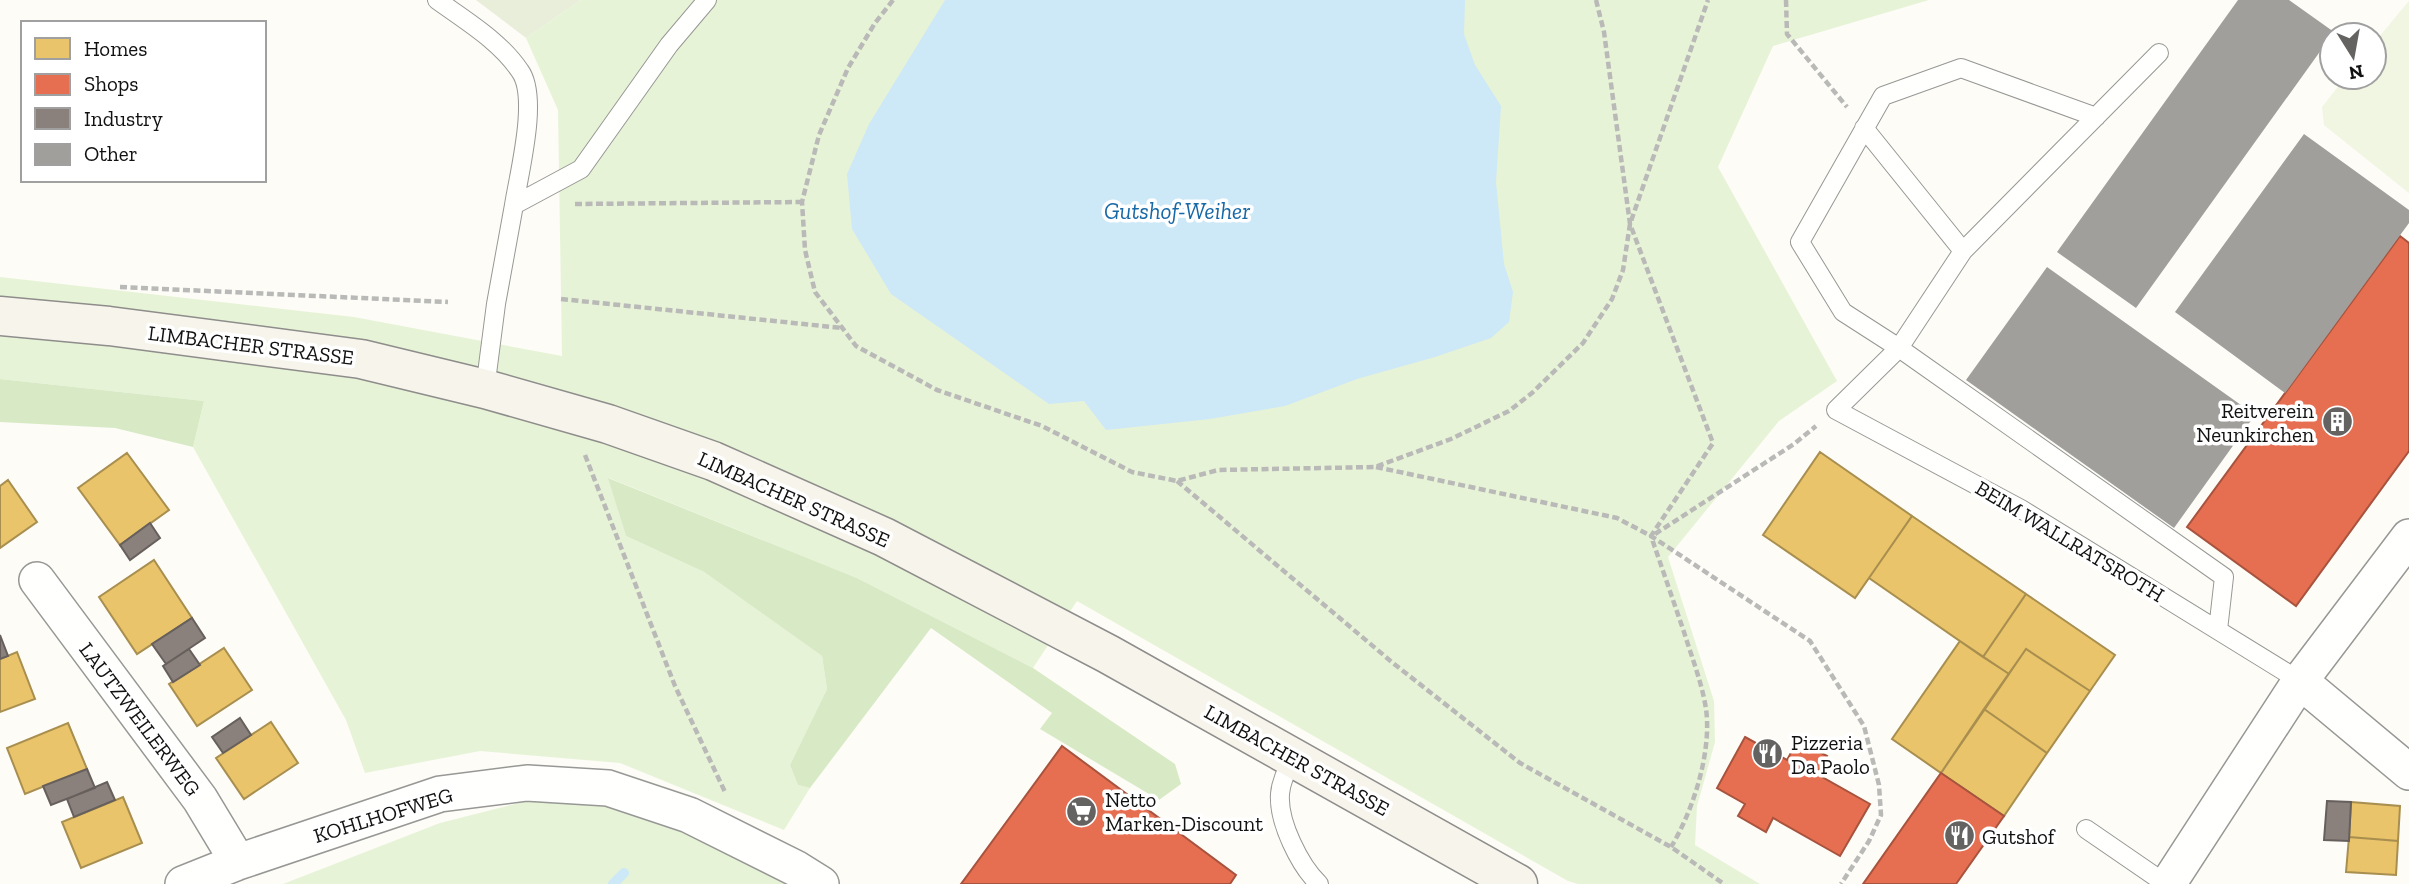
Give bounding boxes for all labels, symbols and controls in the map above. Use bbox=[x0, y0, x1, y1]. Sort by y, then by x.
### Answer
legend bbox=[21, 21, 266, 182]
north arrow bbox=[2318, 21, 2388, 91]
text: Homes bbox=[84, 36, 147, 61]
text: N bbox=[2347, 60, 2365, 85]
text: Shops bbox=[84, 71, 138, 96]
text: Industry bbox=[84, 106, 163, 131]
text: Other bbox=[84, 141, 138, 166]
water label: Gutshof-Weiher bbox=[1104, 197, 1250, 225]
street label: LIMBACHER STRASSE bbox=[147, 320, 355, 370]
place label: Reitverein Neunkirchen bbox=[2196, 398, 2314, 447]
building icon: Reitverein Neunkirchen bbox=[2320, 405, 2354, 439]
street label: LIMBACHER STRASSE bbox=[694, 445, 894, 553]
street label: BEIM WALLRATSROTH bbox=[1971, 475, 2169, 607]
street label: LAUTZWEILERWEG bbox=[74, 637, 206, 801]
street label: LIMBACHER STRASSE bbox=[1200, 699, 1394, 821]
place label: Pizzeria Da Paolo bbox=[1791, 730, 1870, 779]
restaurant icon: Pizzeria Da Paolo bbox=[1751, 737, 1785, 771]
street label: KOHLHOFWEG bbox=[310, 782, 456, 848]
place label: Netto Marken-Discount bbox=[1105, 787, 1263, 836]
supermarket icon: Netto Marken-Discount bbox=[1065, 794, 1099, 828]
restaurant icon: Gutshof bbox=[1942, 819, 1976, 853]
place label: Gutshof bbox=[1982, 824, 2056, 849]

